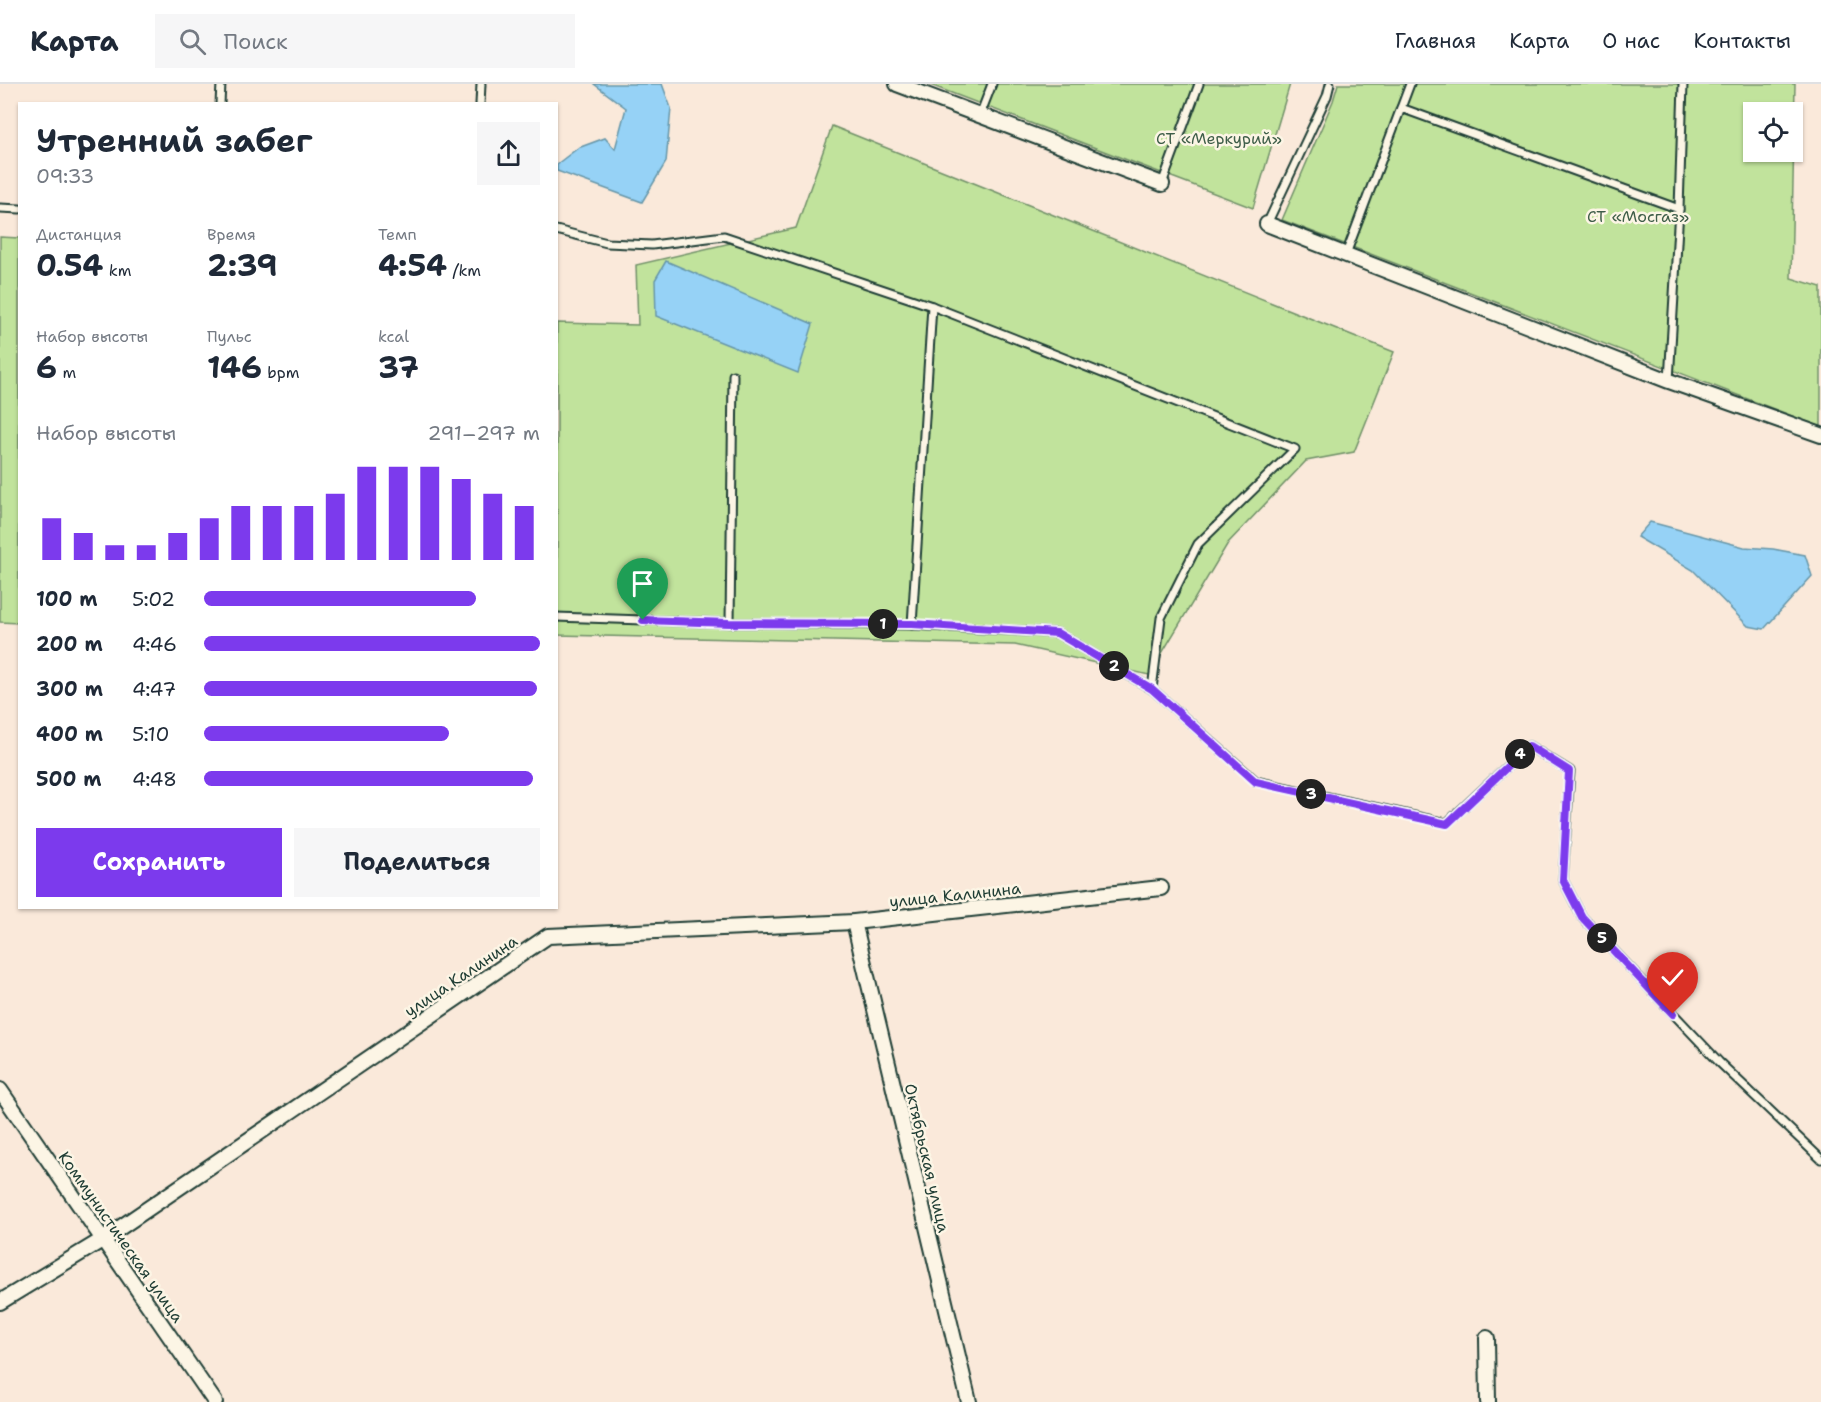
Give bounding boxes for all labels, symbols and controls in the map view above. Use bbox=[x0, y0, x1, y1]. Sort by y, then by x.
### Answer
search box bbox=[155, 14, 575, 68]
text: Карта bbox=[30, 22, 119, 60]
icon: search bbox=[176, 25, 209, 58]
text: Поиск bbox=[224, 27, 288, 56]
text: Главная bbox=[1395, 27, 1476, 55]
text: Карта bbox=[1509, 27, 1569, 55]
text: О нас bbox=[1602, 27, 1660, 55]
text: Контакты bbox=[1693, 27, 1791, 55]
map controls bbox=[1743, 102, 1803, 162]
button: locate bbox=[1743, 102, 1803, 162]
text: Утренний забег bbox=[36, 118, 313, 163]
button: share bbox=[477, 122, 540, 185]
park label: СТ «Меркурий» bbox=[1156, 128, 1282, 149]
text: 09:33 bbox=[36, 163, 94, 189]
park label: СТ «Мосгаз» bbox=[1587, 206, 1689, 227]
text: Дистанция bbox=[36, 224, 122, 245]
text: Время bbox=[207, 224, 256, 245]
text: Темп bbox=[378, 224, 417, 245]
text: 0.54 bbox=[36, 245, 103, 286]
text: 2:39 bbox=[207, 245, 278, 286]
text: 4:54 bbox=[378, 245, 447, 286]
text: km bbox=[103, 260, 131, 281]
text: /km bbox=[447, 260, 481, 281]
text: Набор высоты bbox=[36, 326, 148, 347]
text: Пульс bbox=[207, 326, 252, 347]
text: kcal bbox=[378, 326, 409, 347]
text: 6 bbox=[36, 347, 57, 388]
text: 146 bbox=[207, 347, 262, 388]
text: 37 bbox=[378, 347, 419, 388]
text: m bbox=[57, 362, 76, 383]
text: bpm bbox=[262, 362, 300, 383]
text: Набор высоты bbox=[36, 420, 176, 446]
text: 291–297 m bbox=[428, 420, 540, 446]
pin bbox=[617, 558, 668, 620]
icon: arrive bbox=[626, 567, 659, 600]
text: 100 m bbox=[36, 586, 98, 612]
text: 5:02 bbox=[132, 586, 175, 612]
pin: 1 bbox=[868, 609, 898, 639]
text: 1 bbox=[879, 613, 887, 634]
text: 200 m bbox=[36, 631, 103, 657]
text: 4:46 bbox=[132, 631, 177, 657]
pin: 2 bbox=[1099, 651, 1129, 681]
text: 2 bbox=[1108, 655, 1120, 676]
text: 300 m bbox=[36, 676, 103, 702]
text: 4:47 bbox=[132, 676, 176, 702]
text: 400 m bbox=[36, 721, 103, 747]
text: 5:10 bbox=[132, 721, 169, 747]
pin: 4 bbox=[1505, 739, 1535, 769]
text: 4 bbox=[1514, 743, 1526, 764]
text: 500 m bbox=[36, 766, 102, 792]
text: 4:48 bbox=[132, 766, 177, 792]
pin: 3 bbox=[1296, 779, 1326, 809]
text: 3 bbox=[1305, 783, 1317, 804]
button: Сохранить bbox=[36, 828, 282, 897]
button: Поделиться bbox=[294, 828, 540, 897]
street label: улица Калинина bbox=[888, 878, 1022, 912]
pin: 5 bbox=[1587, 923, 1617, 953]
text: 5 bbox=[1597, 927, 1607, 948]
street label: улица Калинина bbox=[400, 930, 522, 1022]
pin bbox=[1647, 952, 1698, 1014]
icon: check bbox=[1656, 961, 1689, 994]
street label: Октябрьская улица bbox=[900, 1081, 954, 1235]
street label: Коммунистическая улица bbox=[54, 1147, 188, 1327]

